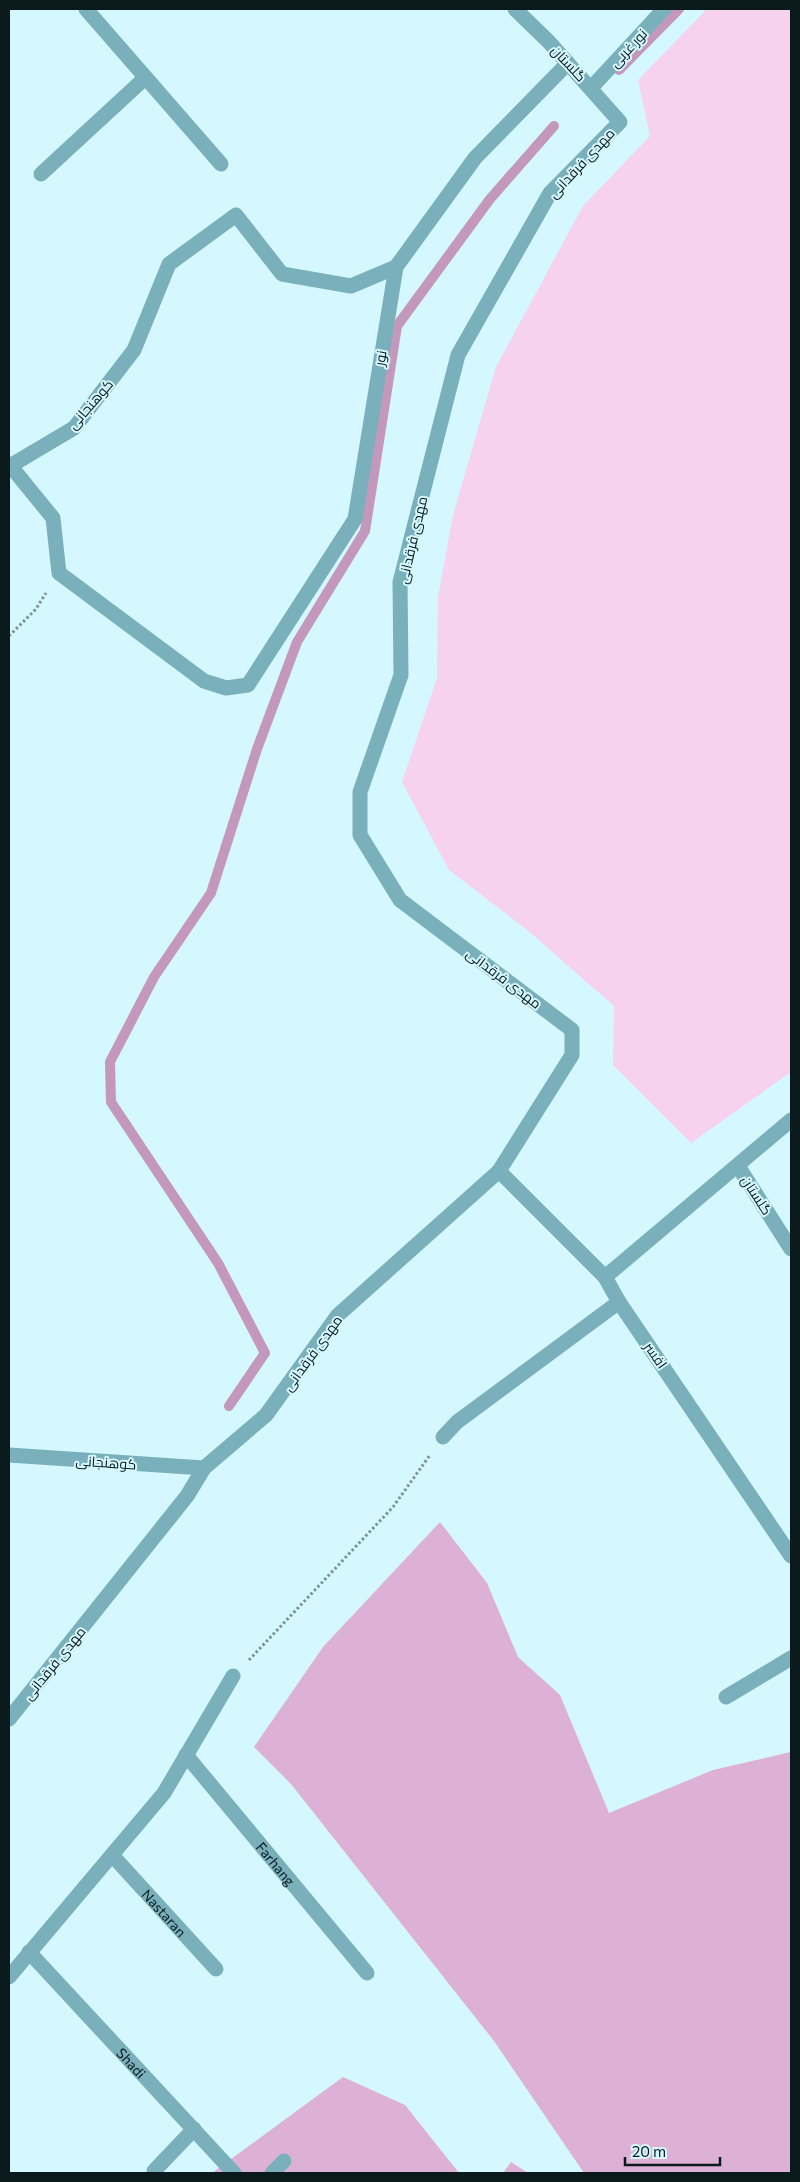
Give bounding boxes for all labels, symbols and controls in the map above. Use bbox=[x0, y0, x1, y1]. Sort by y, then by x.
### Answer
street label: نور غربى bbox=[606, 25, 650, 71]
street label: گلستان bbox=[548, 41, 590, 85]
street label: مهدی فرقدانی bbox=[544, 124, 618, 202]
street label: نور bbox=[370, 349, 390, 368]
street label: کوهنجانی bbox=[64, 375, 116, 433]
street label: مهدی فرقدانی bbox=[394, 494, 430, 586]
street label: مهدی فرقدانی bbox=[463, 944, 545, 1012]
street label: گلستان bbox=[738, 1172, 776, 1218]
street label: مهدی فرقدانی bbox=[279, 1312, 345, 1394]
street label: افسر bbox=[640, 1338, 671, 1371]
street label: کوهنجانی bbox=[75, 1451, 137, 1473]
street label: مهدی فرقدانی bbox=[19, 1623, 89, 1703]
street label: Farhang bbox=[253, 1838, 299, 1889]
street label: Nastaran bbox=[139, 1885, 190, 1940]
street label: Shadi bbox=[113, 2044, 150, 2081]
scale bar bbox=[625, 2134, 720, 2166]
text: 20 m bbox=[632, 2142, 666, 2160]

